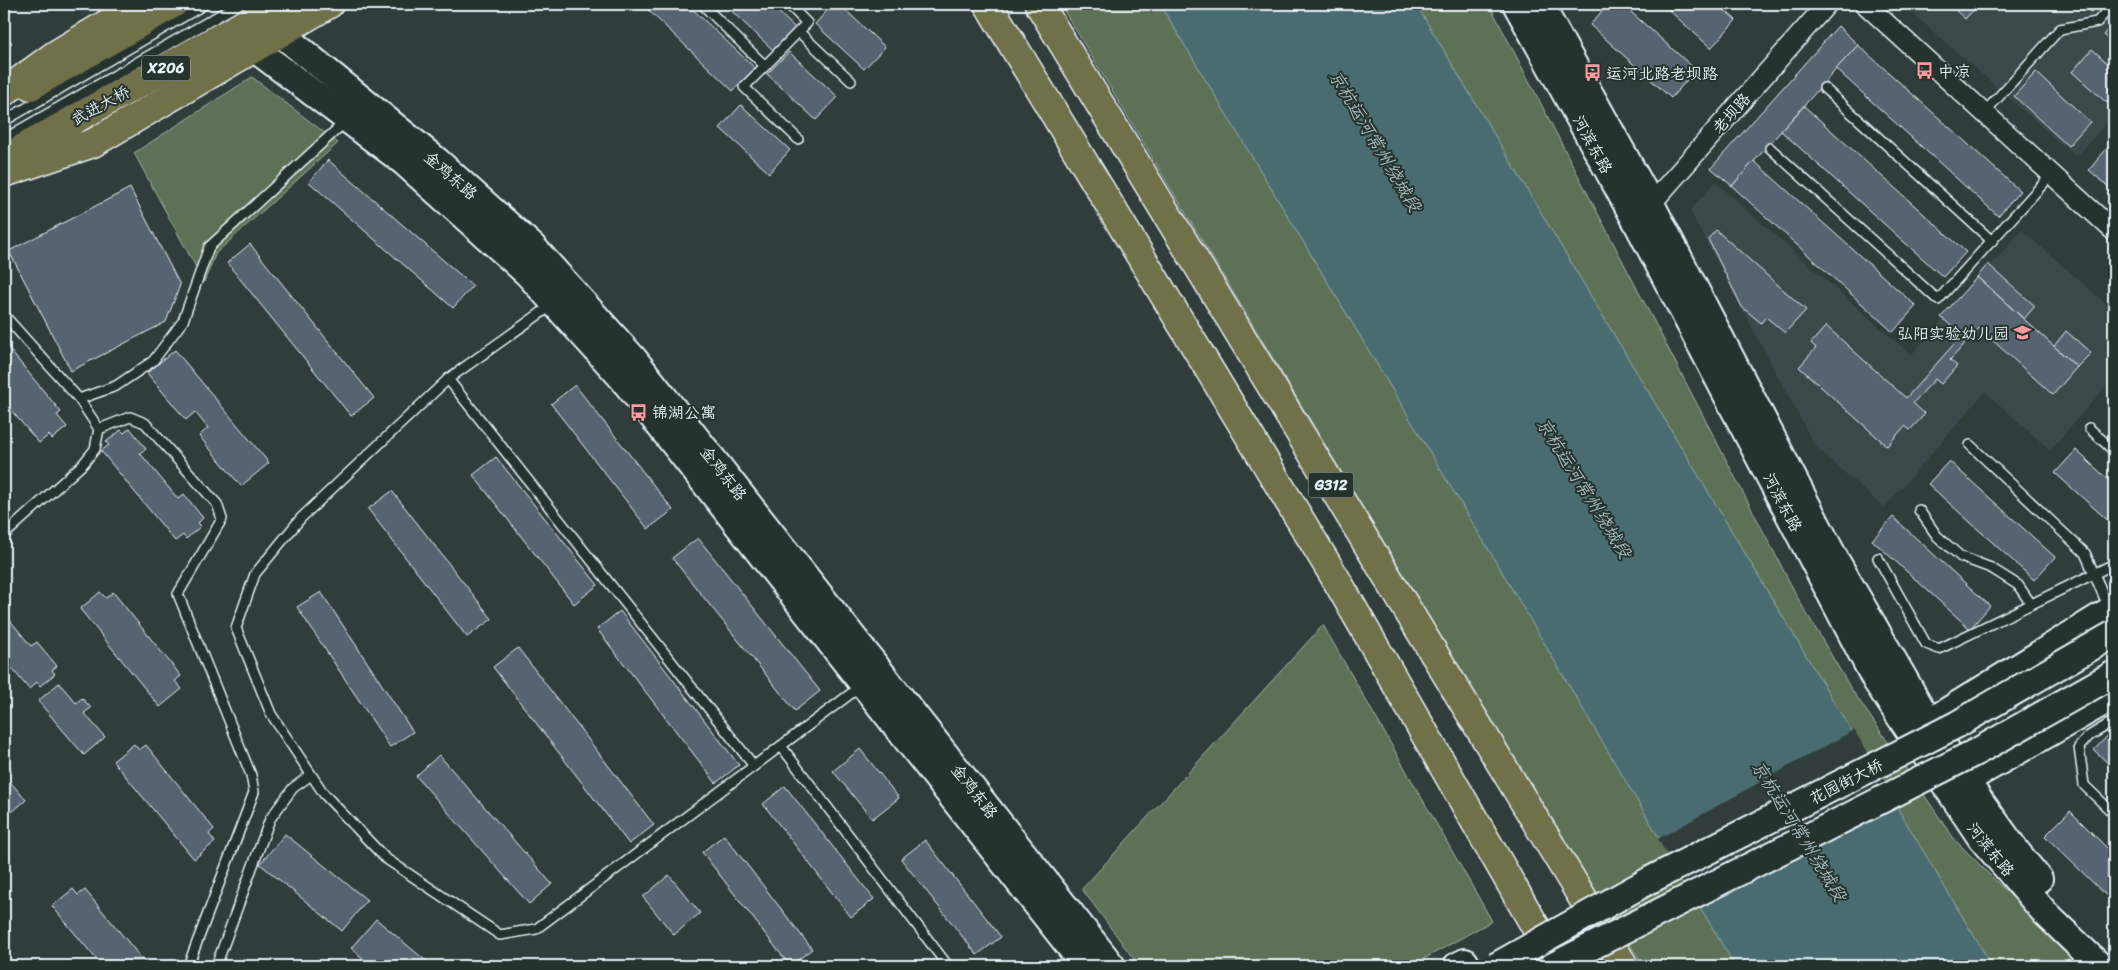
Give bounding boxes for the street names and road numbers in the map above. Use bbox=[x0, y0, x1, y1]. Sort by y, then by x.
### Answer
road number: X206 bbox=[142, 56, 190, 80]
street label: 武进大桥 bbox=[65, 77, 135, 134]
street label: 老坝路 bbox=[1705, 86, 1758, 141]
street label: 河滨东路 bbox=[1564, 109, 1621, 179]
street label: 金鸡东路 bbox=[417, 143, 484, 207]
street label: 金鸡东路 bbox=[692, 439, 755, 507]
street label: 河滨东路 bbox=[1755, 467, 1810, 537]
road number: G312 bbox=[1308, 472, 1354, 498]
street label: 花园街大桥 bbox=[1804, 750, 1888, 813]
street label: 金鸡东路 bbox=[943, 757, 1006, 825]
street label: 河滨东路 bbox=[1959, 815, 2022, 883]

